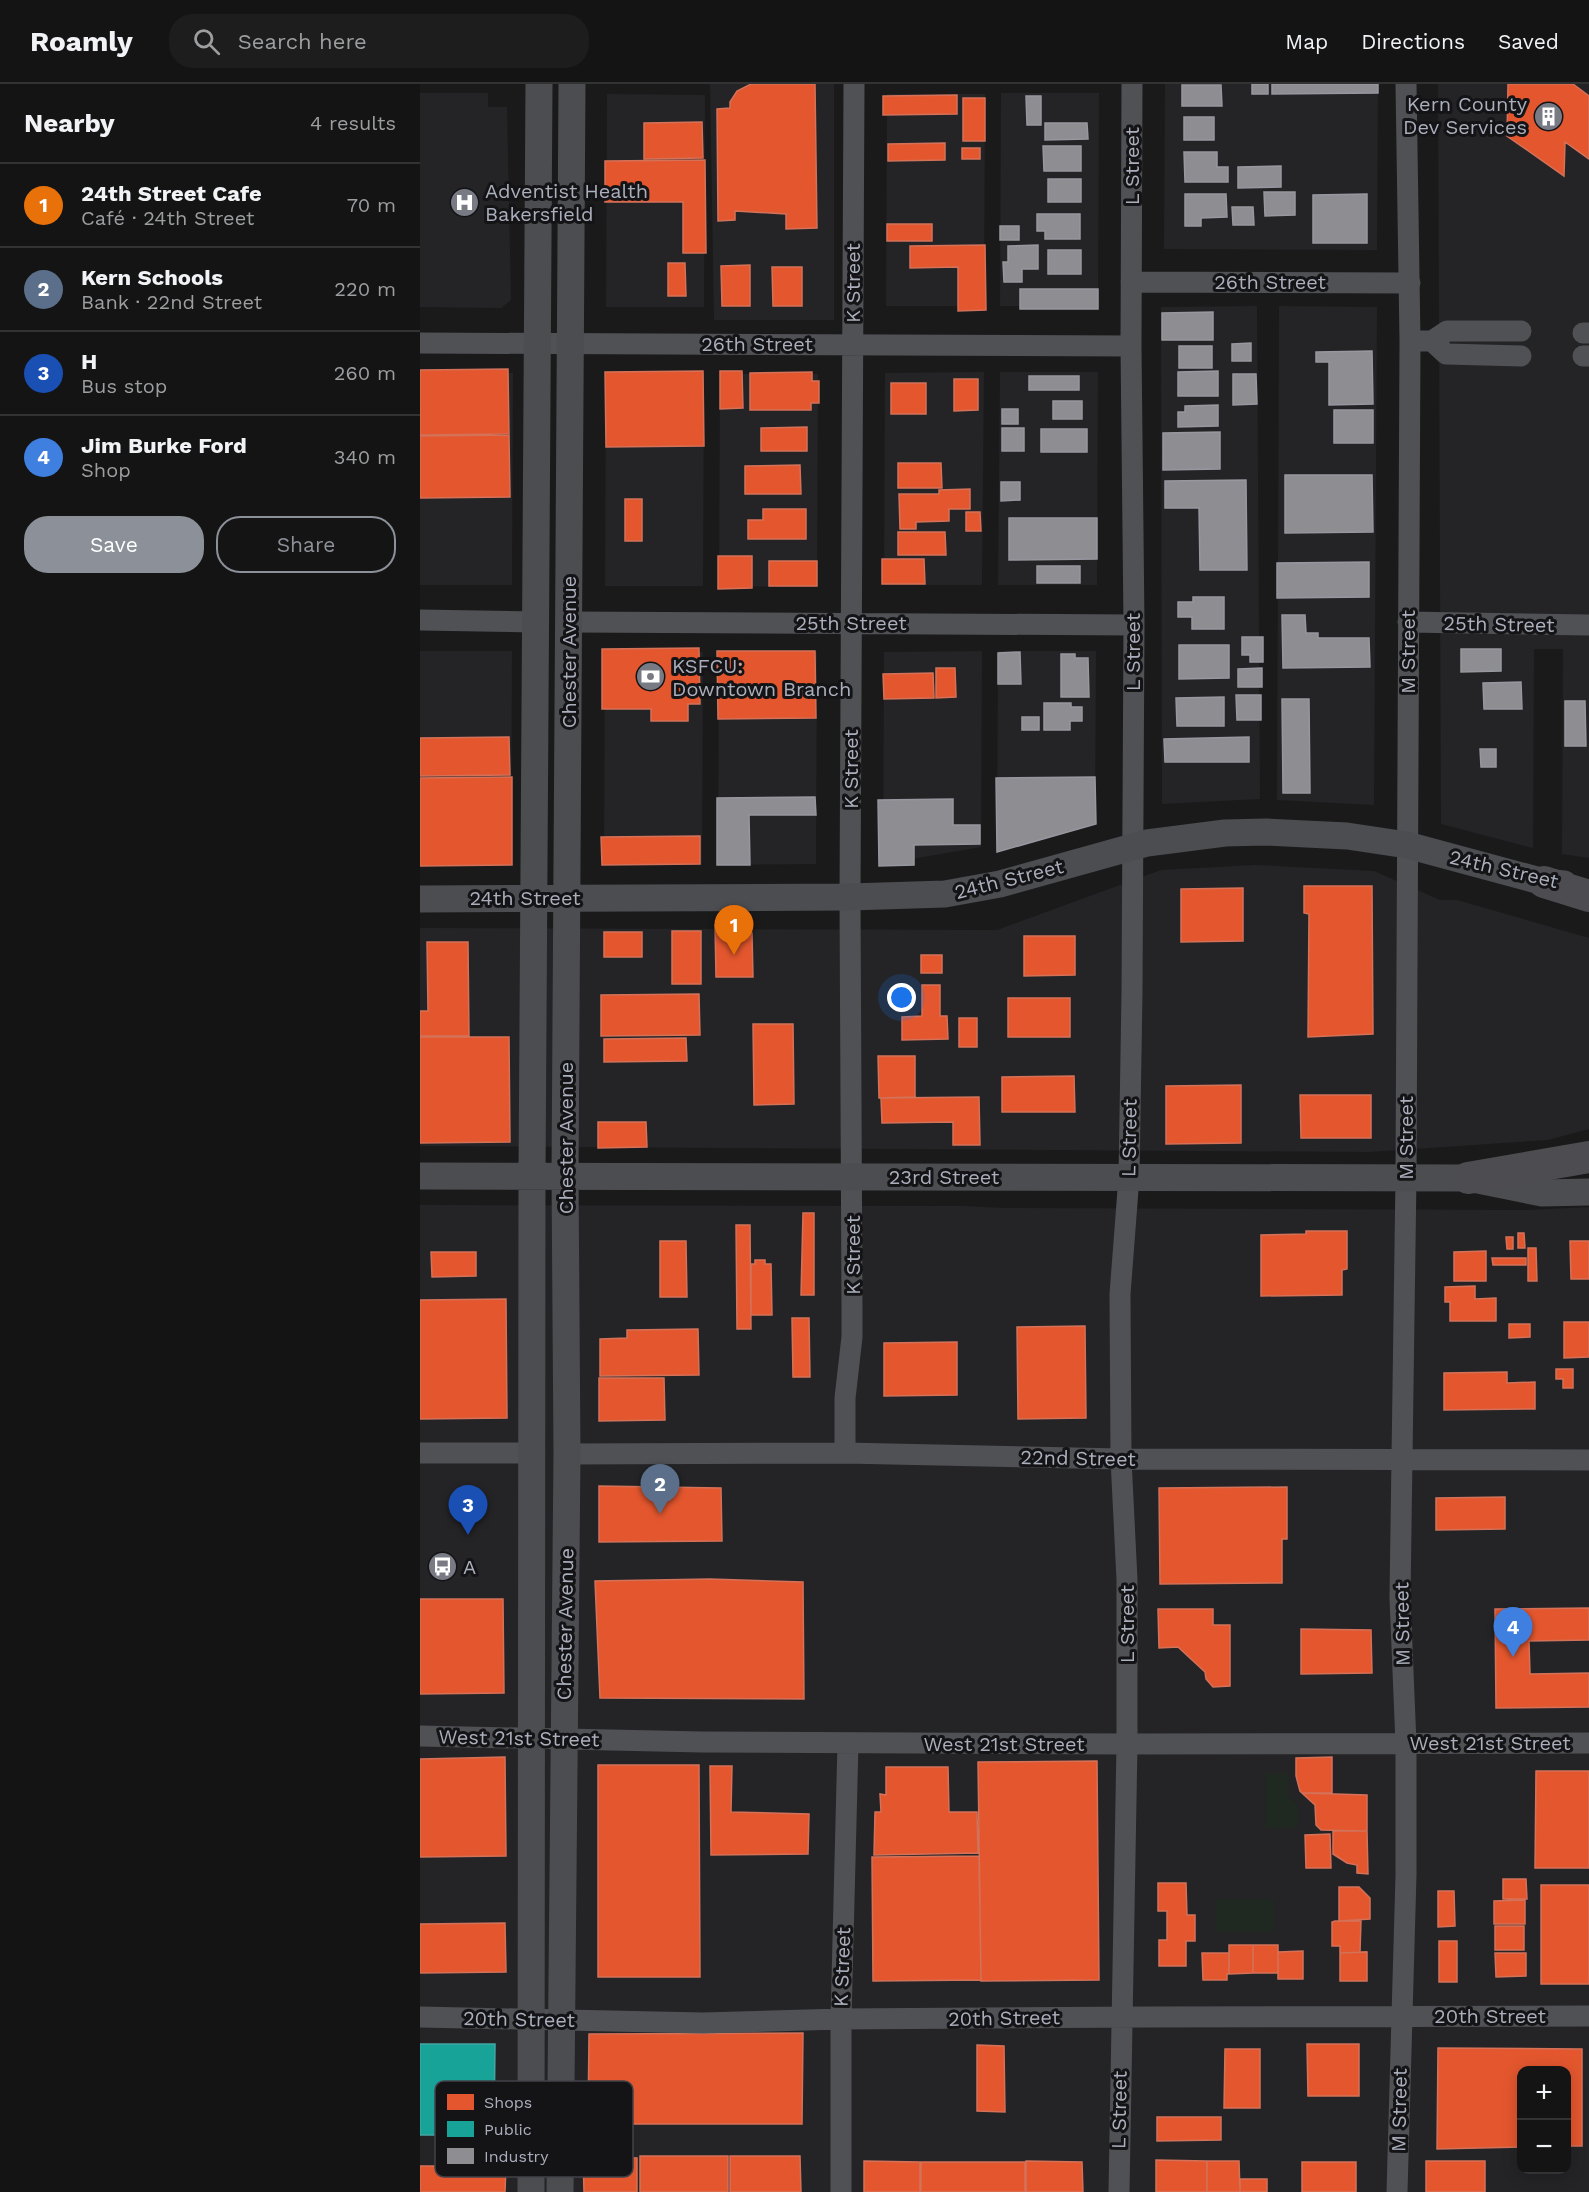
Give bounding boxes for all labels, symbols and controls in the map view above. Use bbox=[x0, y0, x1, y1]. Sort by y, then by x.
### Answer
search box bbox=[169, 14, 589, 68]
text: Roamly bbox=[30, 25, 133, 58]
icon: search bbox=[190, 25, 223, 58]
text: Search here bbox=[238, 29, 367, 54]
text: Map bbox=[1285, 29, 1328, 54]
text: Directions bbox=[1361, 29, 1465, 54]
text: Saved bbox=[1498, 29, 1559, 54]
place label: Kern County Dev Services bbox=[1403, 92, 1528, 139]
building icon: Kern County Dev Services bbox=[1532, 100, 1564, 132]
text: Nearby bbox=[24, 108, 115, 138]
text: 4 results bbox=[310, 111, 396, 135]
street label: L Street bbox=[1120, 126, 1144, 205]
place label: Adventist Health Bakersfield bbox=[485, 179, 648, 226]
text: 24th Street Cafe bbox=[81, 181, 262, 206]
hospital icon: Adventist Health Bakersfield bbox=[448, 187, 480, 219]
text: 1 bbox=[39, 193, 48, 217]
text: 70 m bbox=[347, 193, 396, 217]
text: Café · 24th Street bbox=[81, 206, 254, 230]
street label: K Street bbox=[841, 242, 865, 323]
text: Kern Schools bbox=[81, 265, 223, 290]
street label: 26th Street bbox=[1214, 270, 1326, 294]
text: 2 bbox=[38, 277, 49, 301]
text: 220 m bbox=[334, 277, 396, 301]
text: Bank · 22nd Street bbox=[81, 290, 262, 314]
street label: 26th Street bbox=[701, 332, 813, 356]
text: H bbox=[81, 349, 97, 374]
text: 3 bbox=[38, 361, 49, 385]
text: 260 m bbox=[334, 361, 396, 385]
text: Bus stop bbox=[81, 374, 167, 398]
text: Jim Burke Ford bbox=[81, 433, 247, 458]
text: 4 bbox=[37, 445, 50, 469]
text: 340 m bbox=[334, 445, 396, 469]
text: Shop bbox=[81, 458, 131, 482]
button: Save bbox=[24, 516, 204, 573]
button: Share bbox=[216, 516, 396, 573]
street label: Chester Avenue bbox=[557, 576, 581, 728]
street label: M Street bbox=[1396, 609, 1420, 694]
street label: 25th Street bbox=[795, 611, 907, 635]
street label: 25th Street bbox=[1443, 611, 1555, 637]
street label: L Street bbox=[1121, 612, 1145, 691]
place label: KSFCU: Downtown Branch bbox=[672, 654, 851, 701]
bank icon: KSFCU: Downtown Branch bbox=[635, 661, 667, 693]
street label: K Street bbox=[839, 728, 863, 809]
street label: 24th Street bbox=[1447, 845, 1561, 893]
street label: 24th Street bbox=[952, 854, 1066, 904]
street label: 24th Street bbox=[469, 886, 581, 910]
pin: 1 bbox=[714, 906, 754, 955]
your location bbox=[887, 983, 916, 1012]
street label: Chester Avenue bbox=[554, 1062, 578, 1214]
street label: M Street bbox=[1394, 1095, 1418, 1180]
street label: L Street bbox=[1116, 1098, 1142, 1177]
street label: 23rd Street bbox=[889, 1165, 1000, 1189]
street label: K Street bbox=[841, 1214, 865, 1295]
street label: 22nd Street bbox=[1020, 1445, 1136, 1471]
pin: 2 bbox=[640, 1464, 680, 1514]
pin: 3 bbox=[448, 1486, 488, 1535]
street label: Chester Avenue bbox=[552, 1548, 578, 1700]
bus stop icon: A bbox=[426, 1551, 458, 1583]
place label: A bbox=[463, 1555, 476, 1579]
street label: M Street bbox=[1389, 1581, 1415, 1666]
street label: L Street bbox=[1115, 1584, 1139, 1663]
pin: 4 bbox=[1494, 1608, 1532, 1657]
street label: West 21st Street bbox=[438, 1725, 600, 1751]
street label: West 21st Street bbox=[1409, 1731, 1571, 1755]
street label: West 21st Street bbox=[923, 1732, 1085, 1756]
street label: K Street bbox=[829, 1926, 855, 2007]
street label: 20th Street bbox=[1434, 2004, 1547, 2028]
street label: 20th Street bbox=[948, 2005, 1061, 2031]
street label: 20th Street bbox=[463, 2006, 576, 2032]
map controls bbox=[1517, 2066, 1571, 2174]
button: + bbox=[1517, 2066, 1571, 2120]
street label: M Street bbox=[1386, 2067, 1412, 2152]
street label: L Street bbox=[1106, 2070, 1132, 2149]
legend bbox=[435, 2081, 633, 2177]
text: Shops bbox=[484, 2093, 532, 2112]
text: Public bbox=[484, 2120, 532, 2139]
button: − bbox=[1517, 2120, 1571, 2174]
text: Industry bbox=[484, 2147, 549, 2166]

